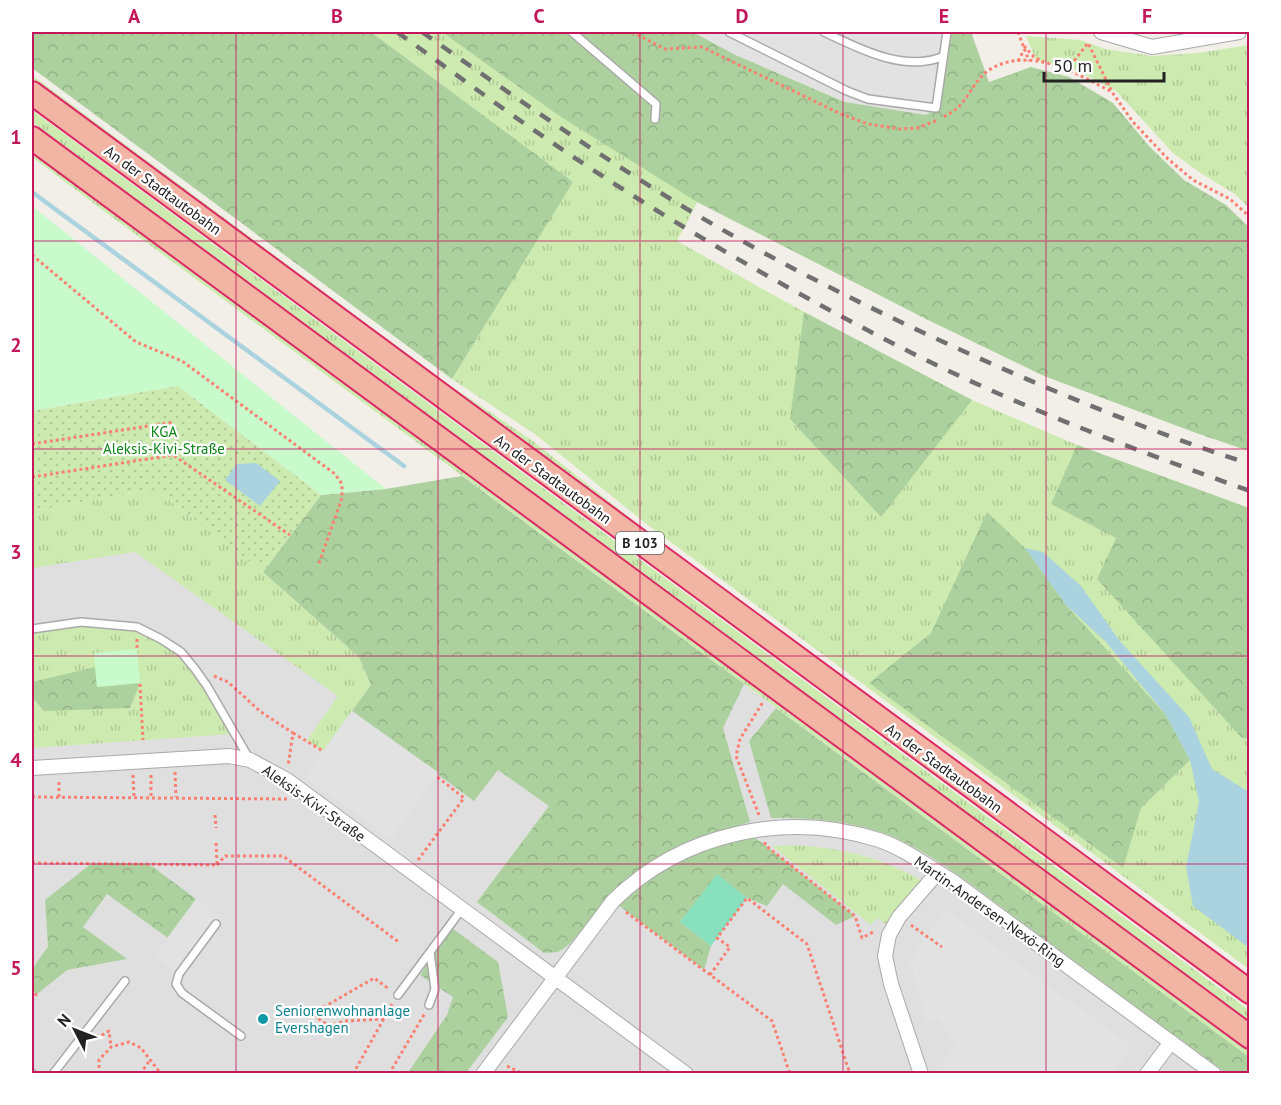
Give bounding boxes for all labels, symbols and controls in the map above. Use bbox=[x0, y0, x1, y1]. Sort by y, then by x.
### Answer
text: A bbox=[128, 3, 141, 29]
text: B bbox=[331, 3, 343, 29]
text: C bbox=[533, 3, 545, 29]
text: D bbox=[736, 3, 749, 29]
text: E bbox=[939, 3, 949, 29]
text: F bbox=[1142, 3, 1152, 29]
scale bar bbox=[1044, 45, 1164, 83]
text: 50 m bbox=[1053, 54, 1092, 77]
text: 1 bbox=[10, 124, 22, 150]
street label: An der Stadtautobahn bbox=[101, 141, 225, 239]
text: 2 bbox=[10, 332, 22, 358]
park label: KGA Aleksis-Kivi-Straße bbox=[103, 422, 225, 458]
street label: An der Stadtautobahn bbox=[491, 430, 615, 528]
road number: B 103 bbox=[616, 532, 664, 554]
text: 3 bbox=[10, 539, 22, 565]
street label: An der Stadtautobahn bbox=[882, 719, 1006, 817]
text: 4 bbox=[10, 747, 22, 773]
street label: Aleksis-Kivi-Straße bbox=[259, 760, 369, 846]
street label: Martin-Andersen-Nexö-Ring bbox=[911, 852, 1069, 970]
text: 5 bbox=[10, 955, 22, 981]
north arrow bbox=[45, 1000, 105, 1060]
place label: Seniorenwohnanlage Evershagen bbox=[275, 1001, 410, 1037]
text: N bbox=[53, 1009, 75, 1031]
marker: Seniorenwohnanlage Evershagen bbox=[256, 1012, 270, 1026]

